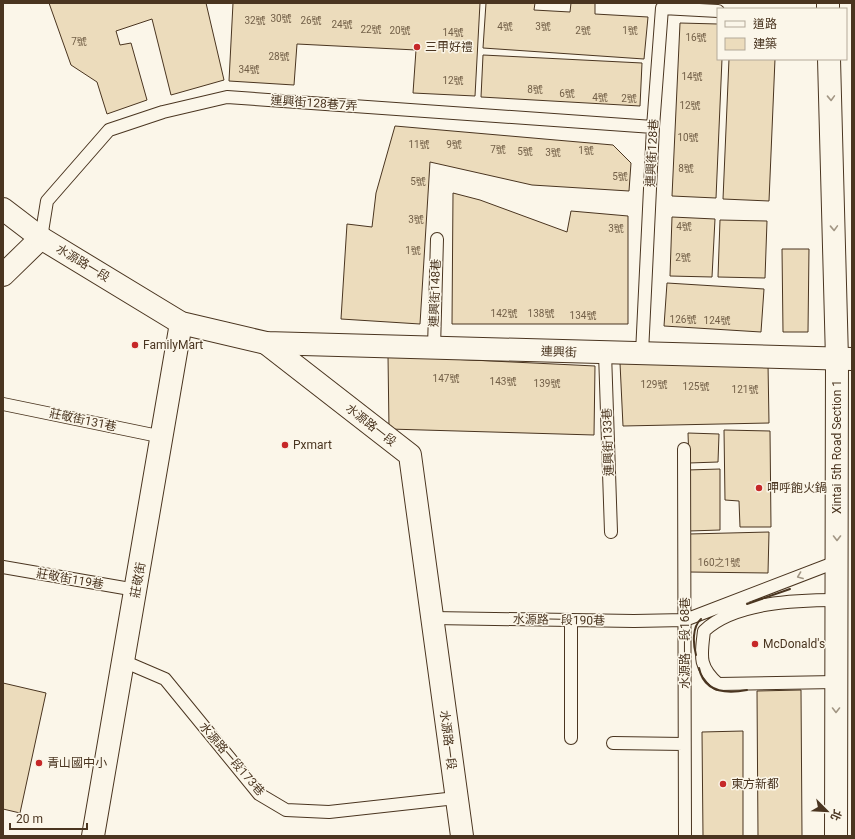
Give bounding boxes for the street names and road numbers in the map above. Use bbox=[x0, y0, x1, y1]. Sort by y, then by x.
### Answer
street label: 連興街128巷7弄 bbox=[270, 93, 358, 113]
street label: 連興街128巷 bbox=[643, 119, 661, 187]
street label: 水源路一段 bbox=[54, 242, 112, 284]
street label: 連興街148巷 bbox=[427, 259, 443, 327]
street label: 連興街 bbox=[541, 344, 577, 360]
street label: Xintai 5th Road Section 1 bbox=[830, 380, 844, 514]
street label: 水源路一段 bbox=[343, 401, 399, 449]
street label: 莊敬街131巷 bbox=[48, 406, 118, 434]
street label: 連興街133巷 bbox=[600, 408, 616, 476]
street label: 莊敬街 bbox=[128, 561, 148, 599]
street label: 莊敬街119巷 bbox=[35, 566, 105, 592]
street label: 水源路一段168巷 bbox=[678, 597, 692, 689]
street label: 水源路一段190巷 bbox=[513, 612, 605, 628]
street label: 水源路一段 bbox=[437, 709, 459, 771]
street label: 水源路一段173巷 bbox=[196, 720, 268, 798]

